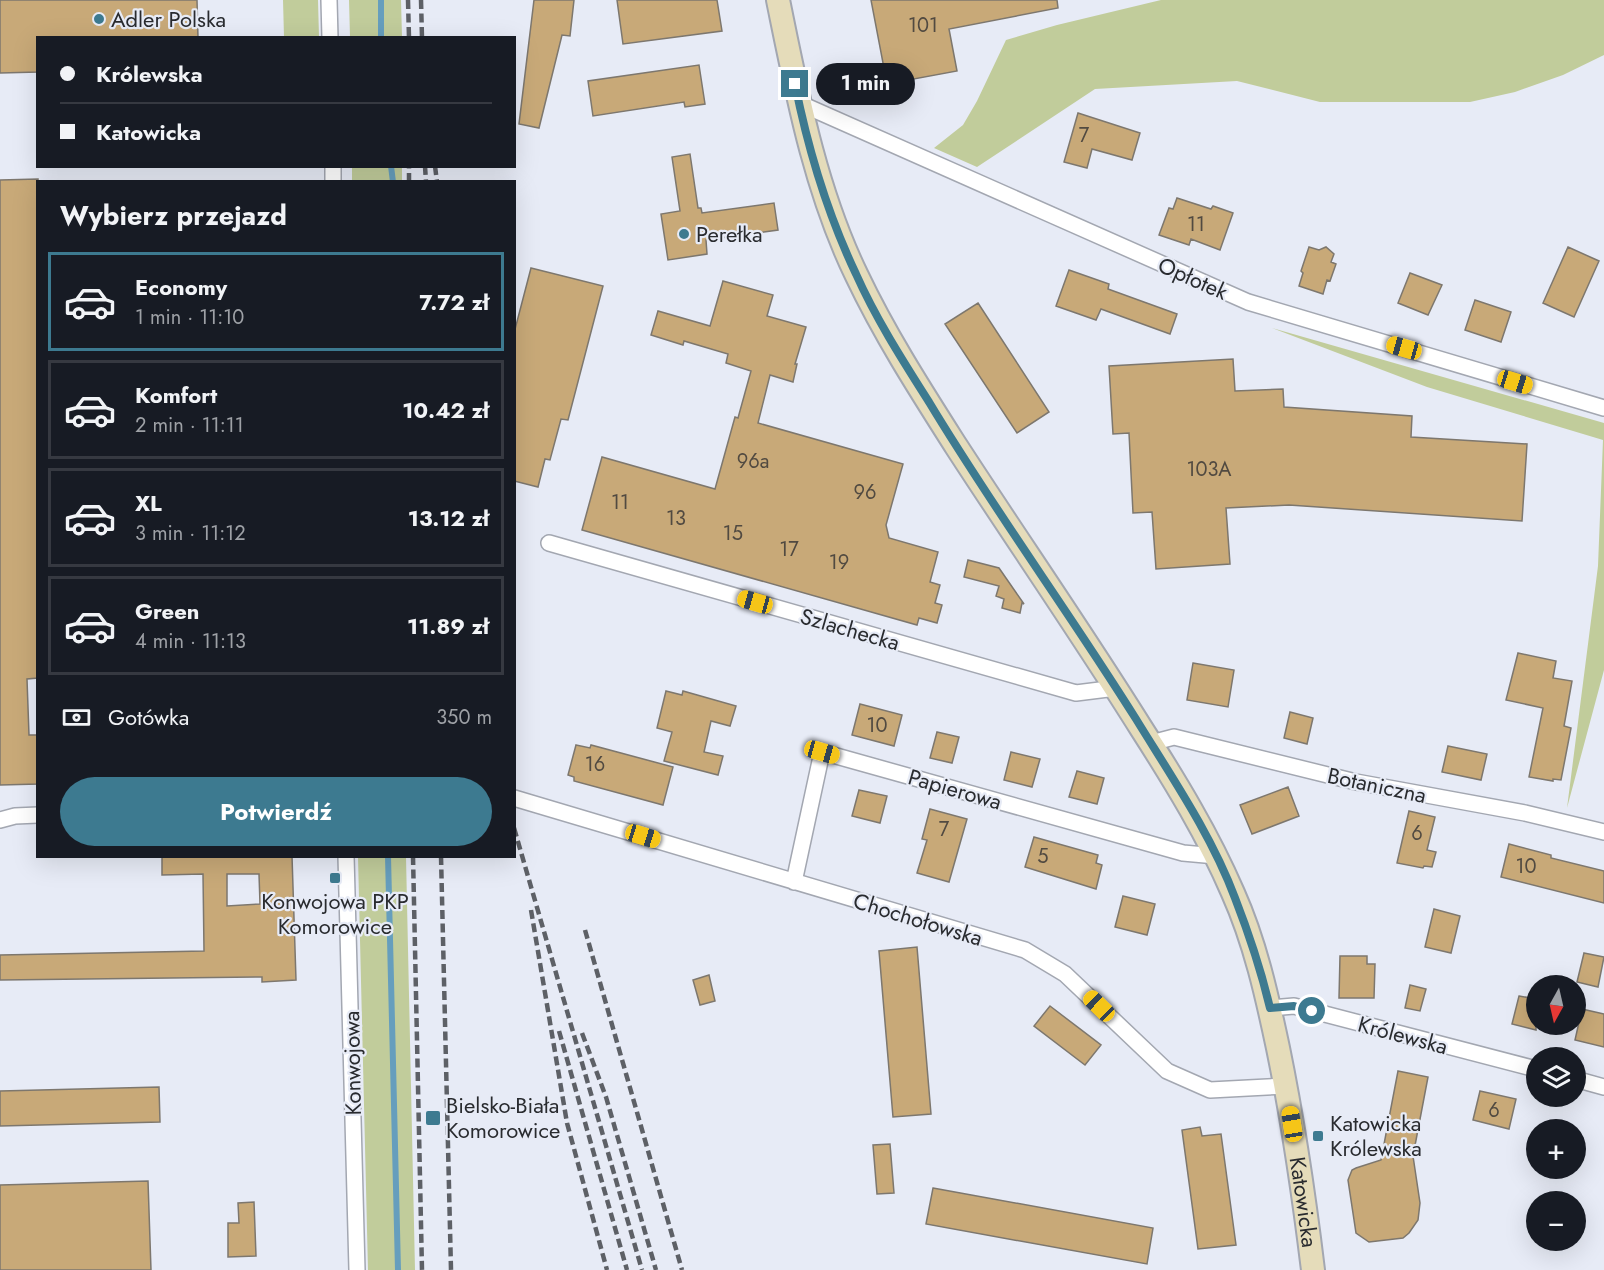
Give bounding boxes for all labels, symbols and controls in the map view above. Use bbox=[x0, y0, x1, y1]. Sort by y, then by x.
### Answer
place label: Adler Polska bbox=[111, 3, 226, 35]
house number: 101 bbox=[908, 11, 938, 40]
marker: Adler Polska bbox=[92, 12, 106, 26]
text: Królewska bbox=[96, 58, 203, 90]
callout: 1 min bbox=[816, 63, 915, 105]
text: 1 min bbox=[841, 69, 890, 98]
route end bbox=[781, 70, 808, 97]
text: Katowicka bbox=[96, 116, 201, 148]
house number: 7 bbox=[1079, 121, 1090, 150]
text: Wybierz przejazd bbox=[60, 196, 287, 235]
house number: 11 bbox=[1187, 210, 1205, 239]
place label: Perełka bbox=[696, 218, 763, 250]
marker: Perełka bbox=[677, 227, 691, 241]
street label: Opłotek bbox=[1153, 248, 1233, 308]
text: Economy bbox=[135, 271, 227, 303]
icon: car bbox=[63, 275, 117, 329]
text: 7.72 zł bbox=[419, 286, 489, 318]
text: 1 min · 11:10 bbox=[135, 303, 244, 332]
car bbox=[1384, 334, 1424, 362]
car bbox=[1495, 368, 1535, 396]
text: Komfort bbox=[135, 379, 217, 411]
icon: car bbox=[63, 383, 117, 437]
text: 10.42 zł bbox=[402, 394, 489, 426]
text: 2 min · 11:11 bbox=[135, 411, 244, 440]
house number: 96a bbox=[737, 447, 769, 476]
house number: 103A bbox=[1187, 455, 1232, 484]
house number: 96 bbox=[853, 478, 877, 507]
text: XL bbox=[135, 487, 162, 519]
house number: 11 bbox=[611, 488, 629, 517]
icon: car bbox=[63, 491, 117, 545]
text: 13.12 zł bbox=[408, 502, 489, 534]
house number: 13 bbox=[666, 504, 686, 533]
text: 3 min · 11:12 bbox=[135, 519, 246, 548]
house number: 15 bbox=[723, 519, 743, 548]
house number: 17 bbox=[779, 535, 799, 564]
house number: 19 bbox=[829, 548, 849, 577]
car bbox=[735, 588, 775, 616]
text: Green bbox=[135, 595, 199, 627]
icon: car bbox=[63, 599, 117, 653]
street label: Szlachecka bbox=[797, 600, 903, 658]
text: 11.89 zł bbox=[407, 610, 489, 642]
text: 4 min · 11:13 bbox=[135, 627, 246, 656]
icon: cash bbox=[60, 701, 93, 734]
text: Gotówka bbox=[108, 701, 189, 733]
text: 350 m bbox=[436, 703, 492, 732]
house number: 10 bbox=[867, 711, 888, 740]
car bbox=[802, 738, 842, 766]
house number: 16 bbox=[585, 750, 605, 779]
street label: Botaniczna bbox=[1325, 759, 1429, 811]
street label: Papierowa bbox=[904, 760, 1006, 818]
button: Potwierdź bbox=[60, 777, 492, 846]
house number: 7 bbox=[939, 815, 950, 844]
house number: 6 bbox=[1411, 819, 1423, 848]
car bbox=[623, 822, 663, 850]
house number: 5 bbox=[1037, 842, 1049, 871]
house number: 10 bbox=[1516, 852, 1537, 881]
marker: Konwojowa PKP Komorowice bbox=[328, 871, 342, 885]
street label: Chochołowska bbox=[849, 884, 987, 954]
place label: Konwojowa PKP Komorowice bbox=[261, 885, 409, 942]
north arrow bbox=[1526, 975, 1586, 1035]
map controls bbox=[1526, 975, 1586, 1251]
car bbox=[1080, 987, 1118, 1025]
route start bbox=[1298, 997, 1325, 1024]
street label: Królewska bbox=[1355, 1008, 1451, 1062]
street label: Konwojowa bbox=[335, 1010, 369, 1116]
button: layers bbox=[1526, 1047, 1586, 1107]
place label: Bielsko-Biała Komorowice bbox=[446, 1089, 560, 1146]
house number: 6 bbox=[1488, 1096, 1500, 1125]
car bbox=[1280, 1105, 1304, 1143]
place label: Katowicka Królewska bbox=[1330, 1107, 1422, 1164]
marker: Bielsko-Biała Komorowice bbox=[424, 1109, 442, 1127]
button: + bbox=[1526, 1119, 1586, 1179]
marker: Katowicka Królewska bbox=[1311, 1129, 1325, 1143]
street label: Katowicka bbox=[1282, 1154, 1326, 1249]
button: − bbox=[1526, 1191, 1586, 1251]

